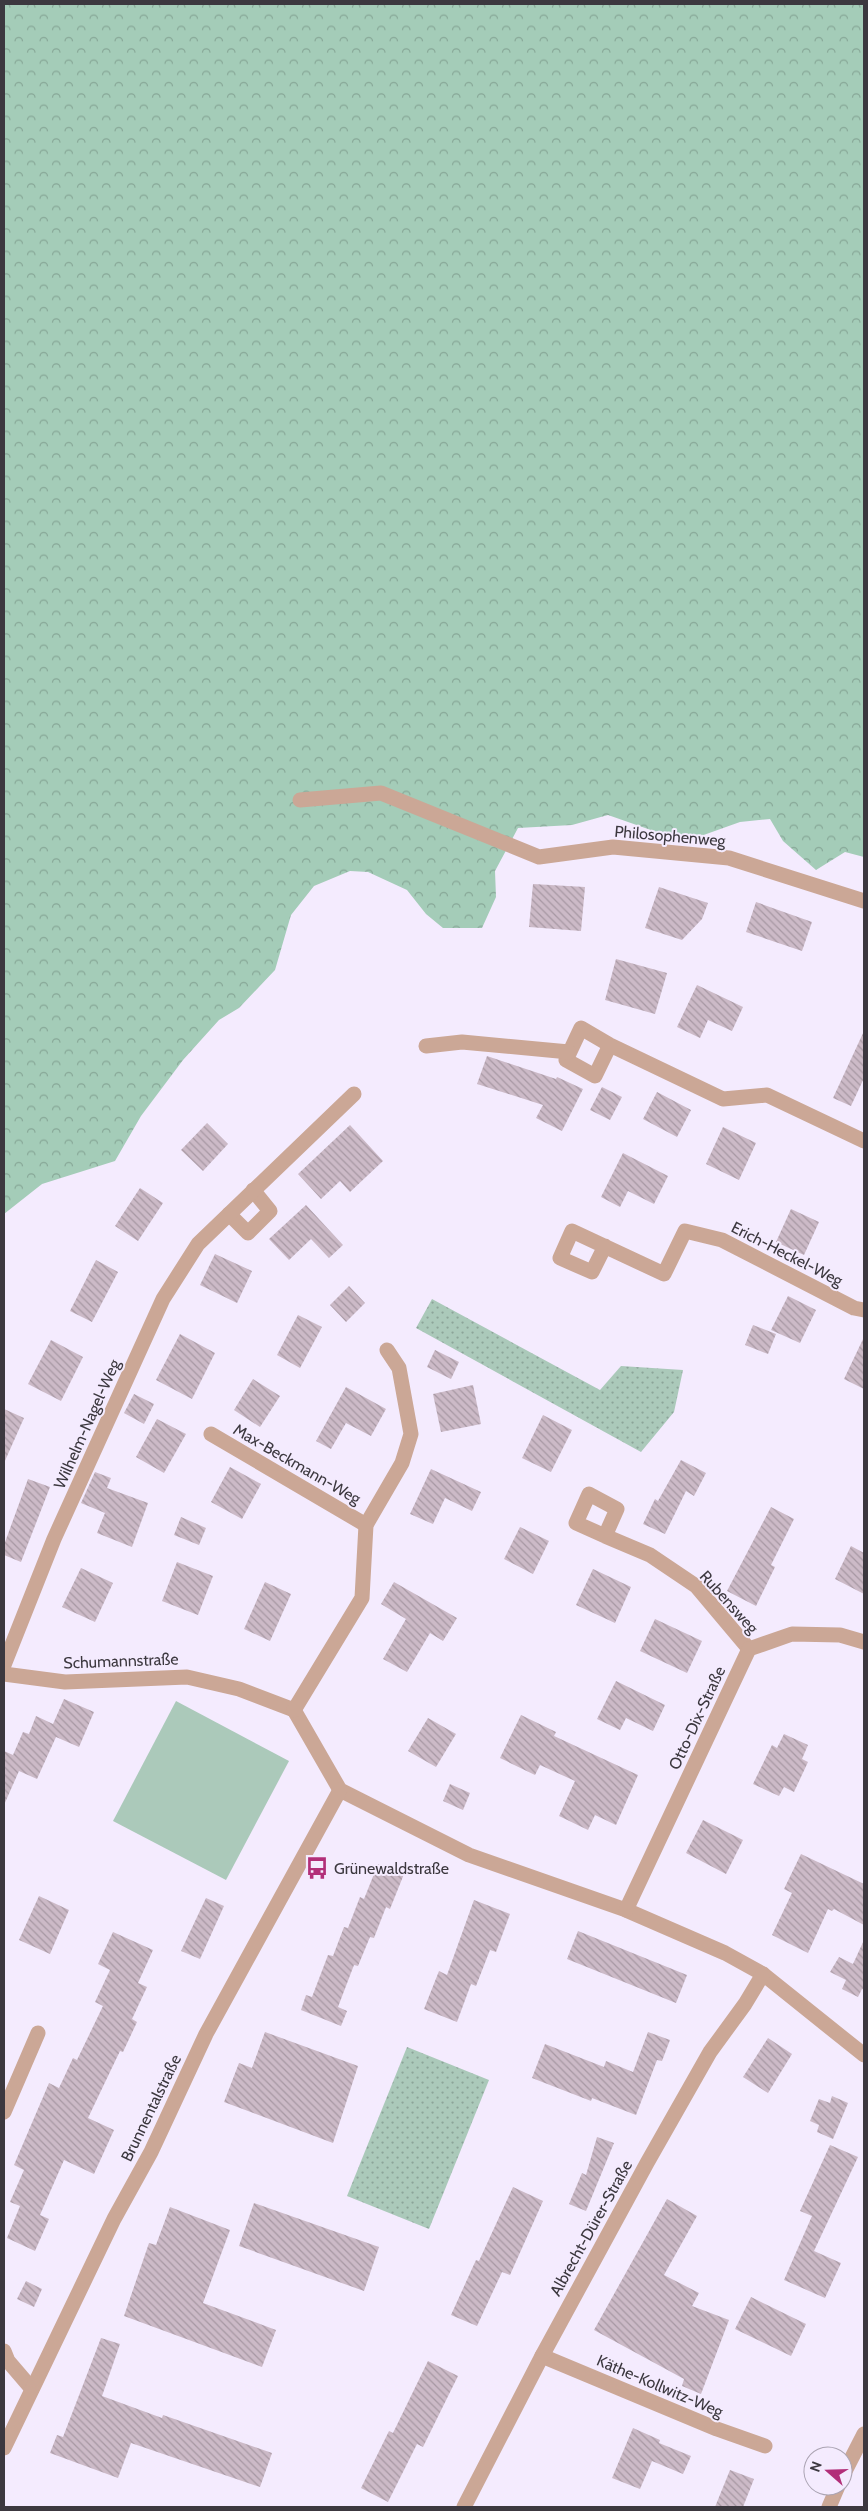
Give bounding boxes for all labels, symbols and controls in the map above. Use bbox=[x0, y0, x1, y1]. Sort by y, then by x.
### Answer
street label: Philosophenweg bbox=[614, 822, 727, 850]
street label: Erich-Heckel-Weg bbox=[728, 1218, 847, 1291]
street label: Wilhelm-Nagel-Weg bbox=[50, 1355, 125, 1492]
street label: Max-Beckmann-Weg bbox=[230, 1420, 365, 1509]
street label: Rubensweg bbox=[696, 1567, 763, 1638]
street label: Schumannstraße bbox=[63, 1649, 179, 1673]
street label: Otto-Dix-Straße bbox=[665, 1663, 729, 1773]
bus stop icon: Grünewaldstraße bbox=[304, 1855, 330, 1881]
place label: Grünewaldstraße bbox=[334, 1859, 449, 1878]
street label: Brunnentalstraße bbox=[117, 2051, 185, 2165]
street label: Albrecht-Dürer-Straße bbox=[546, 2157, 636, 2299]
street label: Käthe-Kollwitz-Weg bbox=[594, 2351, 727, 2422]
north arrow bbox=[803, 2446, 853, 2496]
text: N bbox=[806, 2459, 826, 2474]

